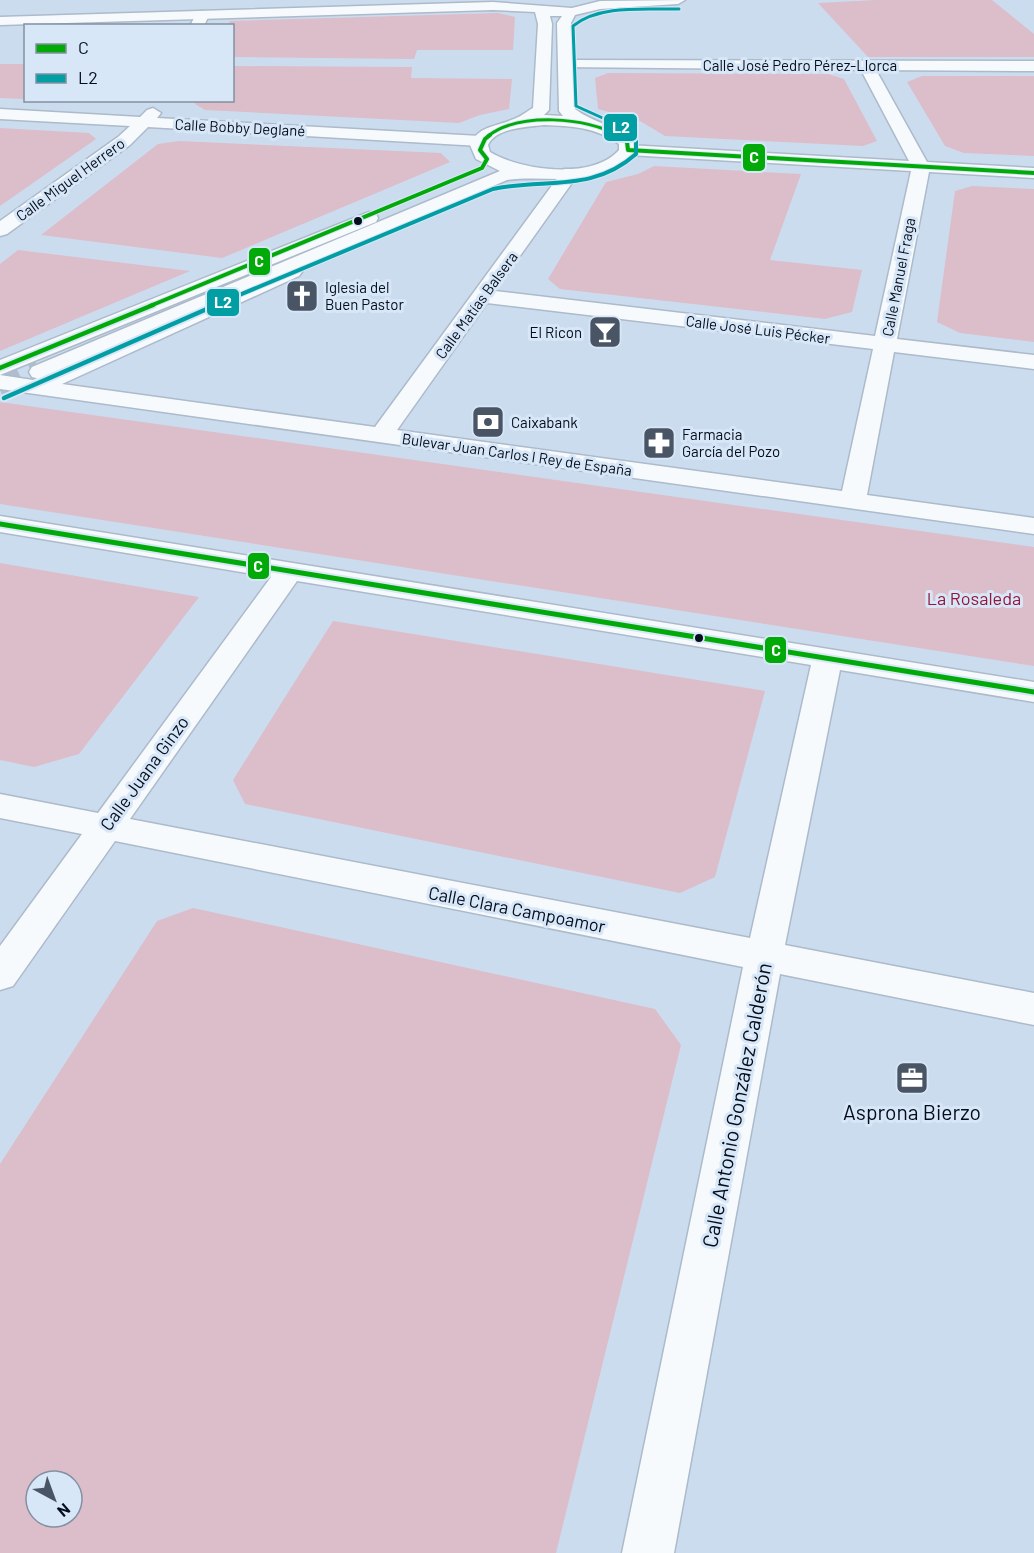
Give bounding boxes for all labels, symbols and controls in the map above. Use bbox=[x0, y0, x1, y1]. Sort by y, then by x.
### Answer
legend bbox=[24, 24, 234, 102]
text: C bbox=[78, 36, 89, 58]
street label: Calle José Pedro Pérez-Llorca bbox=[703, 56, 897, 74]
text: L2 bbox=[78, 66, 98, 88]
line badge: L2 bbox=[603, 113, 638, 142]
street label: Calle Bobby Deglané bbox=[174, 115, 306, 139]
text: L2 bbox=[612, 117, 630, 136]
street label: Calle Miguel Herrero bbox=[12, 134, 128, 224]
line badge: C bbox=[742, 143, 766, 172]
text: C bbox=[749, 147, 759, 166]
unlabelled marker bbox=[352, 215, 364, 227]
street label: Calle Manuel Fraga bbox=[878, 216, 918, 338]
line badge: C bbox=[248, 247, 271, 276]
street label: Calle Matías Balsera bbox=[431, 248, 521, 362]
text: C bbox=[254, 251, 264, 270]
church icon: Iglesia del Buen Pastor bbox=[284, 278, 320, 314]
place label: Iglesia del Buen Pastor bbox=[325, 278, 404, 313]
line badge: L2 bbox=[206, 288, 240, 317]
text: L2 bbox=[214, 292, 232, 311]
street label: Calle José Luis Pécker bbox=[685, 311, 832, 347]
bar icon: El Ricon bbox=[587, 314, 623, 350]
place label: El Ricon bbox=[529, 323, 582, 341]
bank icon: Caixabank bbox=[470, 404, 506, 440]
place label: Caixabank bbox=[511, 413, 578, 431]
pharmacy icon: Farmacia García del Pozo bbox=[641, 425, 677, 461]
place label: Farmacia García del Pozo bbox=[682, 425, 780, 460]
street label: Bulevar Juan Carlos I Rey de España bbox=[401, 429, 633, 479]
line badge: C bbox=[247, 552, 270, 580]
text: C bbox=[253, 556, 263, 575]
park label: La Rosaleda bbox=[927, 587, 1021, 609]
unlabelled marker bbox=[693, 632, 705, 644]
line badge: C bbox=[764, 636, 787, 664]
text: C bbox=[771, 640, 781, 659]
street label: Calle Juana Ginzo bbox=[95, 711, 193, 835]
street label: Calle Clara Campoamor bbox=[427, 881, 608, 937]
street label: Calle Antonio González Calderón bbox=[696, 960, 776, 1250]
office icon: Asprona Bierzo bbox=[894, 1060, 930, 1096]
place label: Asprona Bierzo bbox=[843, 1099, 981, 1124]
north arrow bbox=[24, 1469, 84, 1529]
text: N bbox=[54, 1500, 74, 1521]

